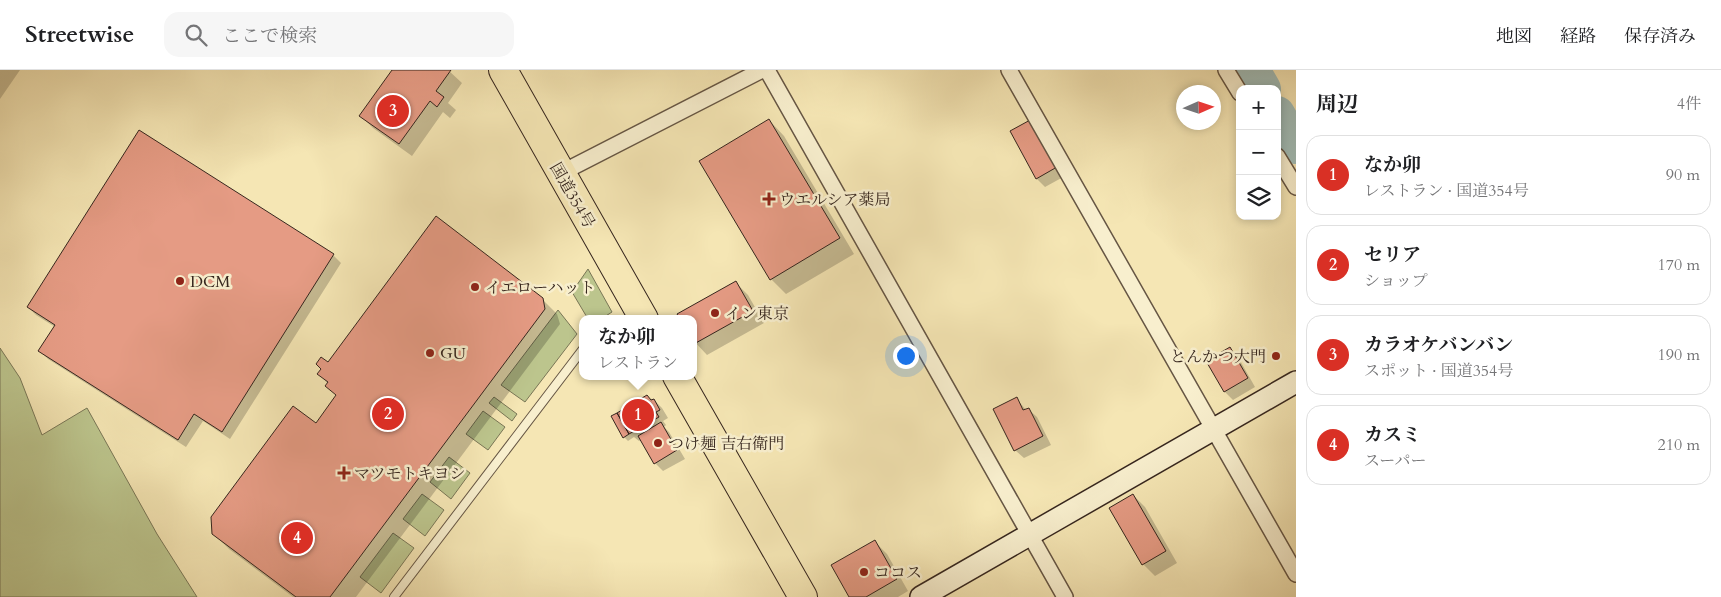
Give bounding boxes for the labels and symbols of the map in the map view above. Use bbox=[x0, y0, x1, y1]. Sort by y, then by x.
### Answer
north arrow bbox=[1176, 85, 1221, 130]
pin: 3 bbox=[377, 92, 409, 130]
street label: 国道354号 bbox=[544, 159, 600, 232]
place label: ウエルシア薬局 bbox=[779, 189, 891, 211]
marker: ウエルシア薬局 bbox=[763, 193, 775, 205]
place label: DCM bbox=[190, 271, 230, 293]
marker: DCM bbox=[174, 275, 186, 287]
place label: イエローハット bbox=[485, 277, 596, 299]
marker: イエローハット bbox=[469, 281, 481, 293]
place label: イン東京 bbox=[725, 303, 789, 325]
marker: イン東京 bbox=[709, 307, 721, 319]
place label: GU bbox=[440, 343, 466, 365]
your location bbox=[893, 343, 919, 369]
place label: とんかつ大門 bbox=[1170, 346, 1266, 368]
marker: GU bbox=[424, 347, 436, 359]
marker: とんかつ大門 bbox=[1270, 350, 1282, 362]
pin: 2 bbox=[372, 395, 404, 433]
pin: 1 bbox=[622, 396, 654, 434]
place label: つけ麺 吉右衛門 bbox=[668, 433, 784, 455]
marker: つけ麺 吉右衛門 bbox=[652, 437, 664, 449]
place label: マツモトキヨシ bbox=[354, 463, 466, 485]
marker: マツモトキヨシ bbox=[338, 467, 350, 479]
pin: 4 bbox=[281, 519, 313, 557]
place label: ココス bbox=[874, 562, 922, 584]
marker: ココス bbox=[858, 566, 870, 578]

